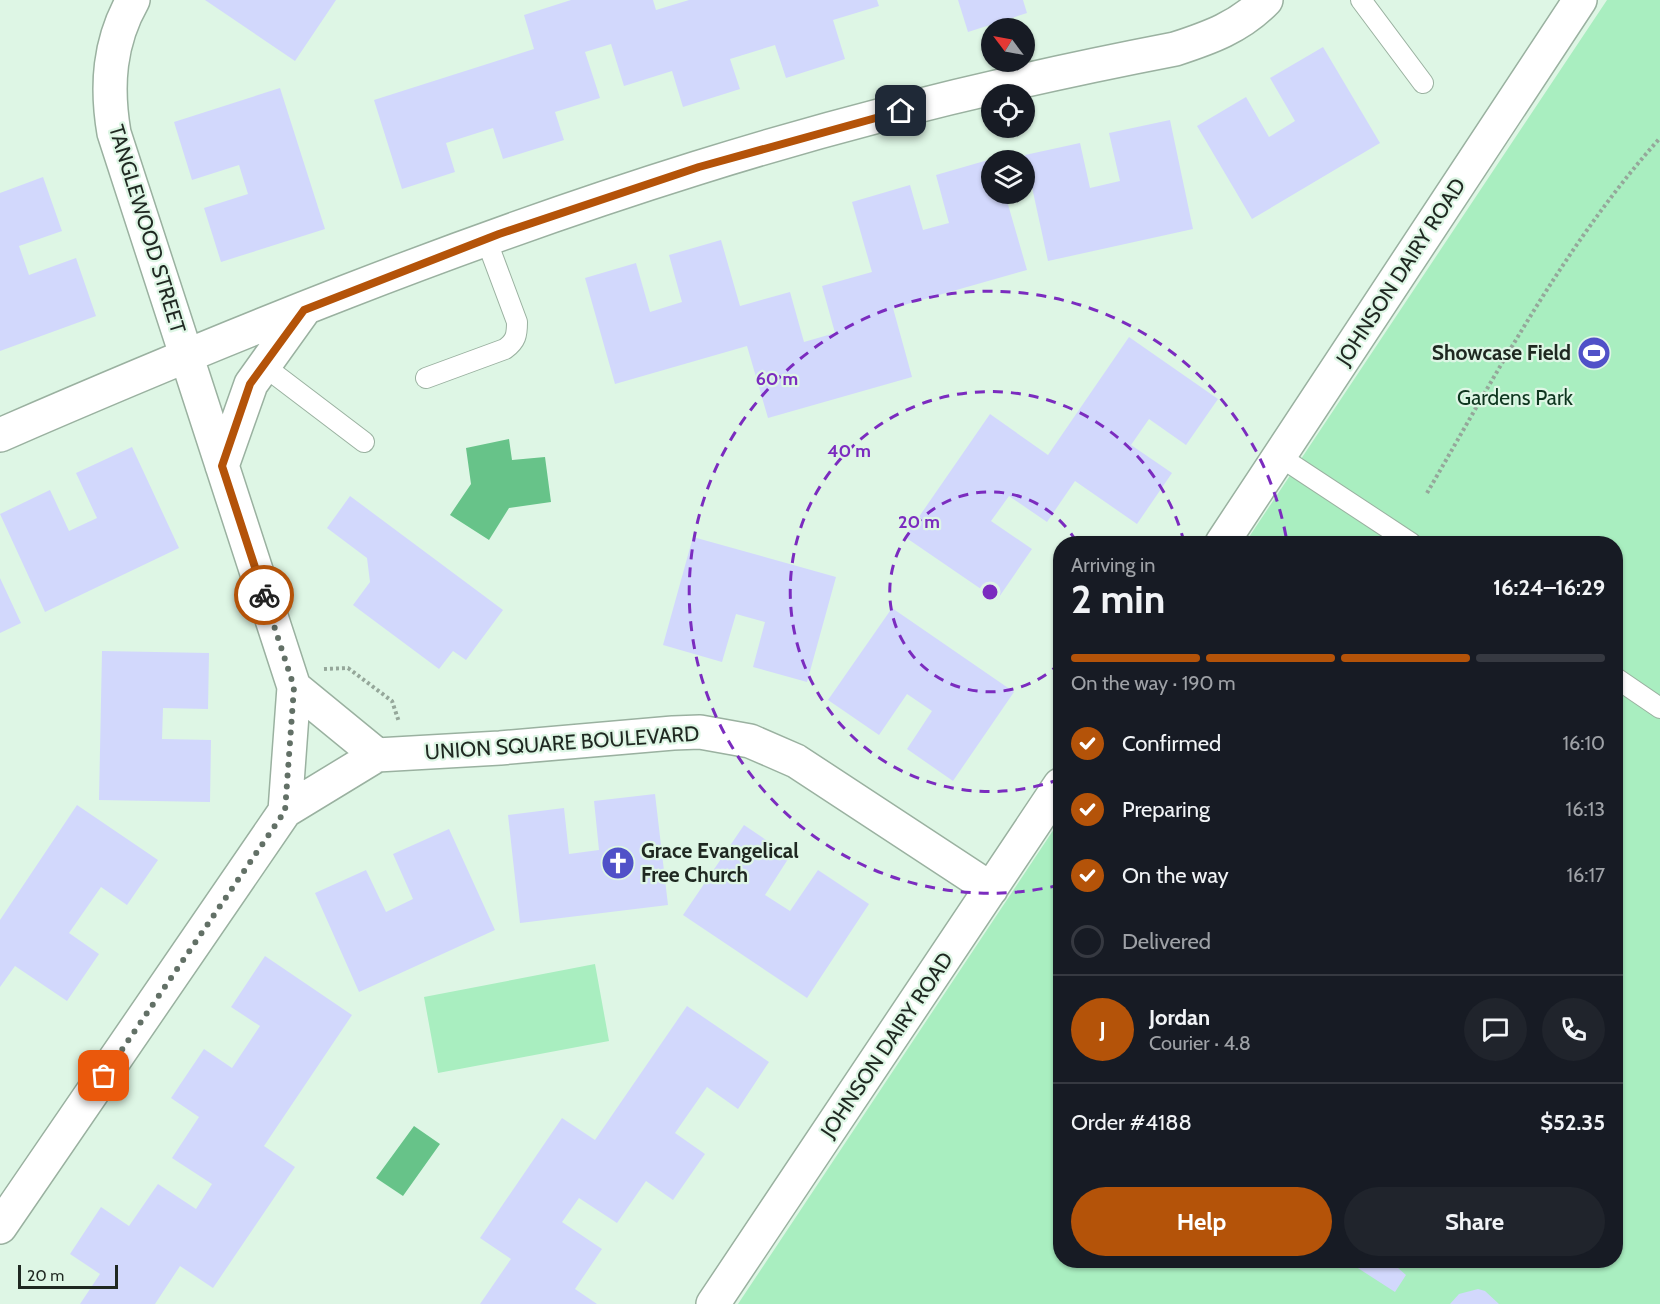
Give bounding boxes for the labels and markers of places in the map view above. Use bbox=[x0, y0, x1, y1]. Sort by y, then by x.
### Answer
pin bbox=[875, 85, 926, 136]
sports icon: Showcase Field bbox=[1576, 335, 1612, 371]
place label: Showcase Field bbox=[1432, 340, 1571, 365]
centre of rings bbox=[980, 582, 1000, 602]
place label: Grace Evangelical Free Church bbox=[641, 838, 799, 887]
church icon: Grace Evangelical Free Church bbox=[600, 845, 636, 881]
pin bbox=[78, 1050, 129, 1101]

